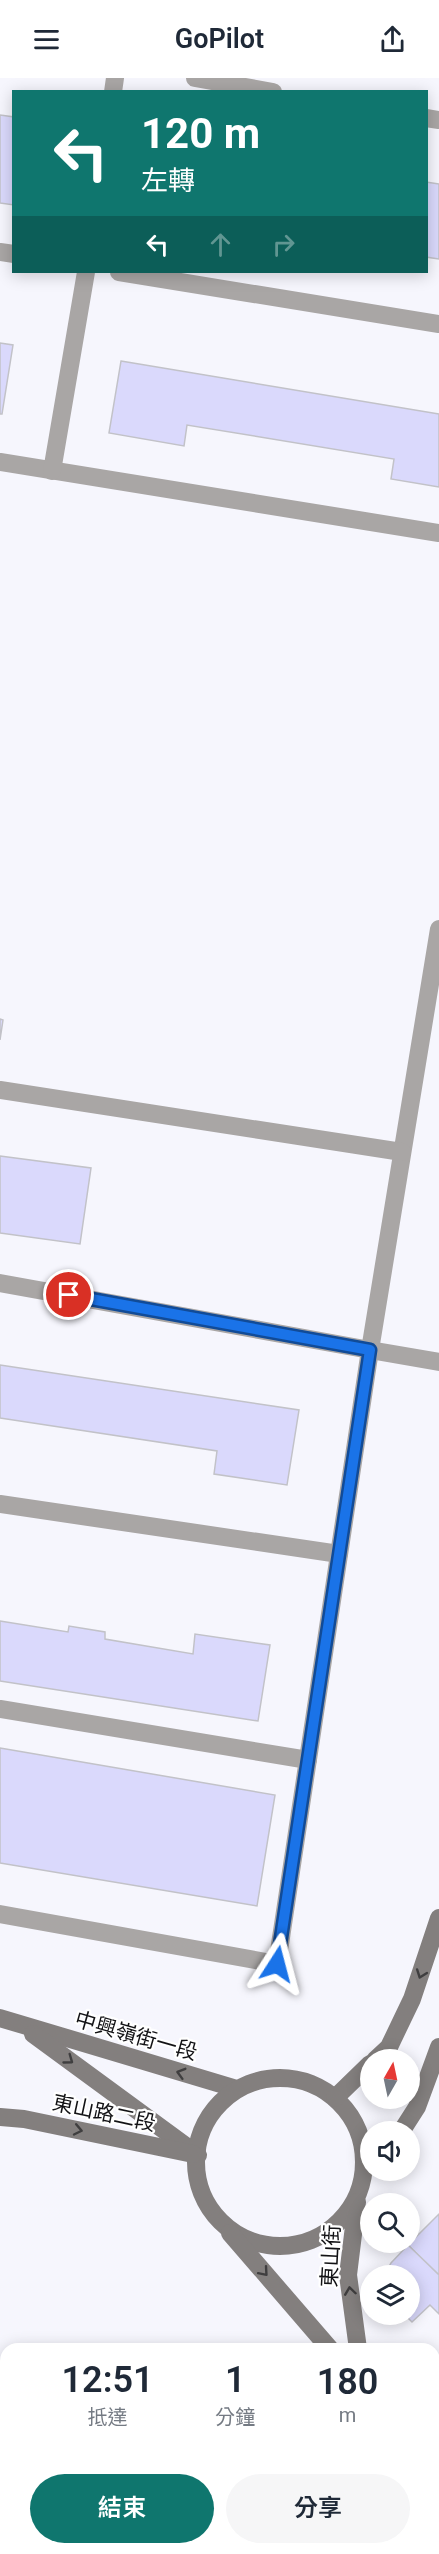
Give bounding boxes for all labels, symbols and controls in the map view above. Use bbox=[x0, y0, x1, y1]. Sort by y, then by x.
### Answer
icon: menu bbox=[30, 23, 63, 56]
text: GoPilot bbox=[175, 23, 264, 55]
icon: share bbox=[376, 23, 409, 56]
text: 120 m bbox=[141, 109, 260, 158]
icon: left bbox=[42, 114, 120, 192]
text: 左轉 bbox=[141, 165, 195, 197]
icon: left bbox=[141, 228, 174, 261]
icon: ahead bbox=[204, 228, 237, 261]
icon: right bbox=[267, 228, 300, 261]
pin bbox=[43, 1269, 94, 1320]
icon: arrive bbox=[52, 1278, 85, 1311]
position arrow bbox=[245, 1932, 309, 1996]
one-way arrow bbox=[416, 1968, 428, 1979]
street label: 中興嶺街一段 bbox=[72, 2007, 200, 2065]
north arrow bbox=[360, 2049, 420, 2109]
map controls bbox=[360, 2049, 420, 2325]
one-way arrow bbox=[62, 2053, 73, 2064]
one-way arrow bbox=[176, 2067, 186, 2080]
street label: 東山路二段 bbox=[50, 2090, 158, 2136]
button: sound bbox=[360, 2121, 420, 2181]
one-way arrow bbox=[73, 2123, 83, 2136]
button: search bbox=[360, 2193, 420, 2253]
street label: 東山街 bbox=[317, 2224, 345, 2288]
one-way arrow bbox=[256, 2265, 267, 2276]
button: layers bbox=[360, 2265, 420, 2325]
one-way arrow bbox=[344, 2286, 356, 2296]
text: 12:51 bbox=[62, 2359, 154, 2401]
text: 1 bbox=[225, 2359, 245, 2401]
text: 180 bbox=[317, 2361, 378, 2403]
text: m bbox=[339, 2403, 356, 2427]
text: 抵達 bbox=[88, 2405, 128, 2429]
text: 分鐘 bbox=[215, 2405, 255, 2429]
button: 結束 bbox=[30, 2474, 214, 2543]
button: 分享 bbox=[226, 2474, 410, 2543]

